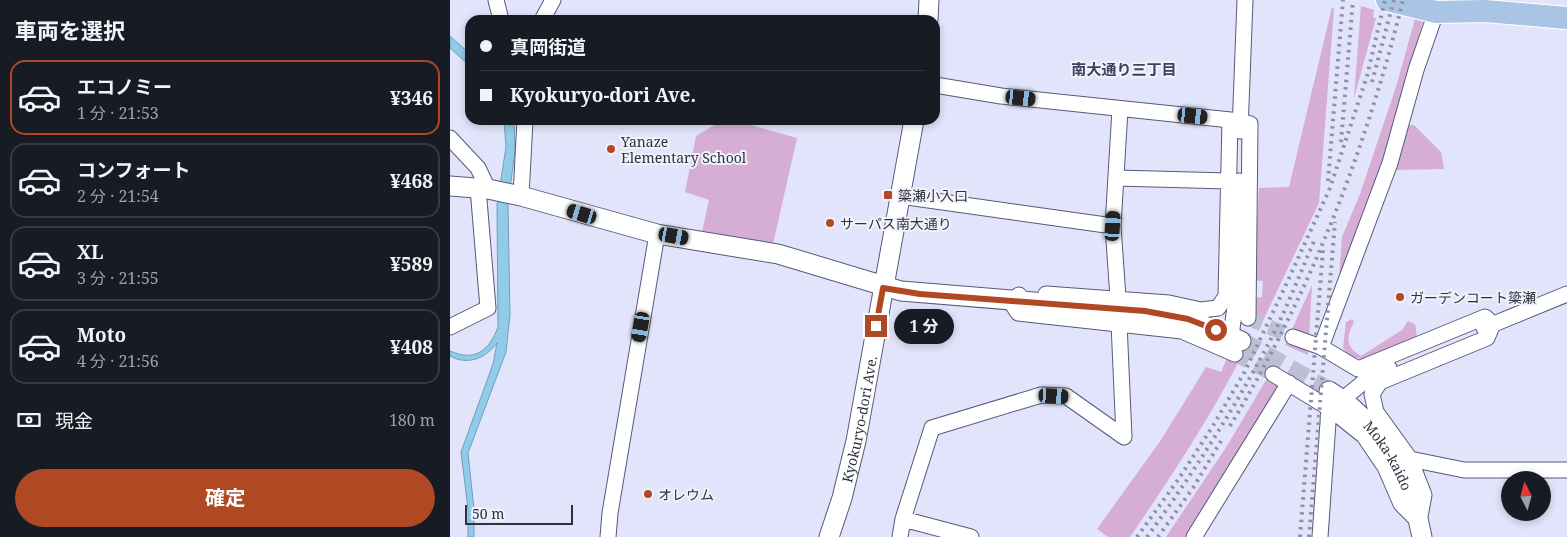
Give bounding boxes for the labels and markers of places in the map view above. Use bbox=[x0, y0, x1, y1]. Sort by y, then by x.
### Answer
place label: Yanaze Elementary School bbox=[620, 132, 747, 167]
marker: Yanaze Elementary School bbox=[605, 143, 617, 155]
place label: 簗瀬小入口 bbox=[898, 186, 968, 205]
marker: 簗瀬小入口 bbox=[882, 189, 894, 201]
place label: サーパス南大通り bbox=[840, 214, 952, 233]
marker: サーパス南大通り bbox=[824, 217, 836, 229]
place label: ガーデンコート簗瀬 bbox=[1410, 288, 1536, 307]
marker: ガーデンコート簗瀬 bbox=[1394, 291, 1406, 303]
place label: オレウム bbox=[658, 485, 714, 504]
marker: オレウム bbox=[642, 488, 654, 500]

